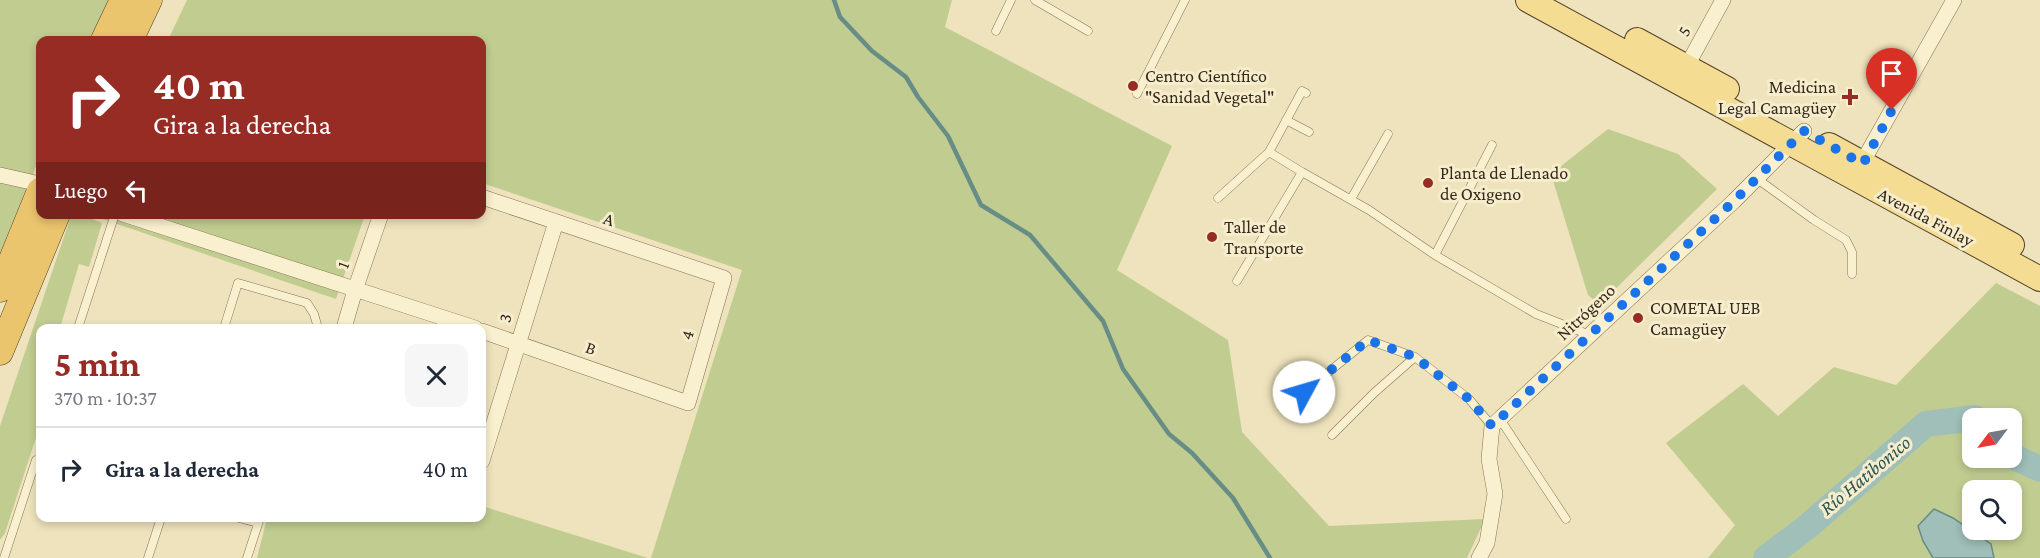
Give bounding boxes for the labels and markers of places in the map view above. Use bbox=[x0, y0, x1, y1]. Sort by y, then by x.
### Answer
pin bbox=[1866, 48, 1917, 110]
place label: Centro Científico "Sanidad Vegetal" bbox=[1145, 66, 1274, 107]
place label: Medicina Legal Camagüey bbox=[1718, 77, 1837, 118]
marker: Centro Científico "Sanidad Vegetal" bbox=[1126, 79, 1140, 93]
marker: Medicina Legal Camagüey bbox=[1841, 88, 1859, 106]
place label: Planta de Llenado de Oxigeno bbox=[1440, 163, 1568, 204]
marker: Planta de Llenado de Oxigeno bbox=[1421, 176, 1435, 190]
place label: Taller de Transporte bbox=[1224, 217, 1304, 258]
marker: Taller de Transporte bbox=[1205, 230, 1219, 244]
place label: COMETAL UEB Camagüey bbox=[1650, 298, 1761, 339]
marker: COMETAL UEB Camagüey bbox=[1631, 311, 1645, 325]

